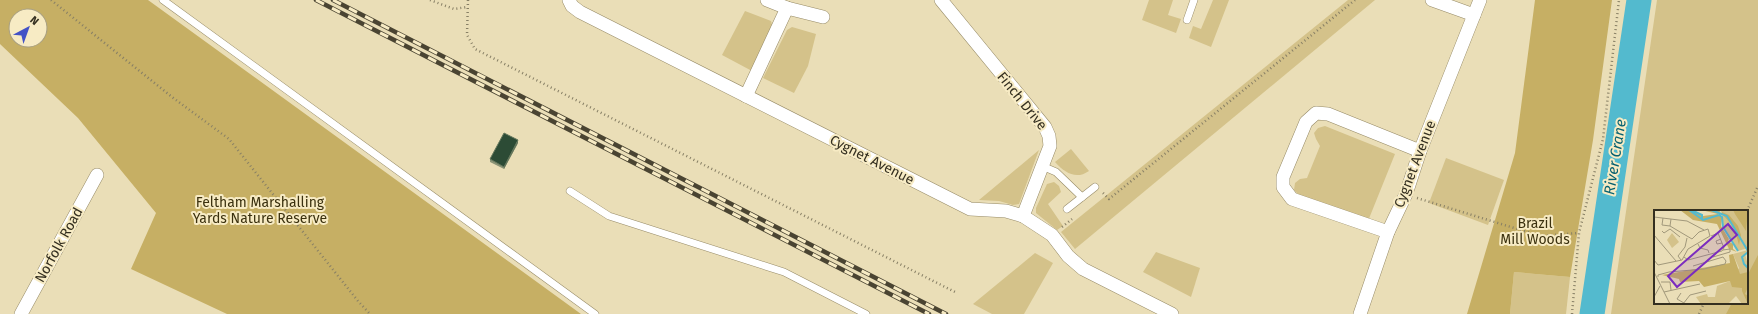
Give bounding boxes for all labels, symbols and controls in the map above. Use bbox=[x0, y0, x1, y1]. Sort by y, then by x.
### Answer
north arrow bbox=[8, 8, 48, 48]
text: N bbox=[27, 14, 41, 28]
street label: Finch Drive bbox=[993, 68, 1051, 134]
street label: Cygnet Avenue bbox=[1391, 118, 1439, 210]
water label: River Crane bbox=[1600, 118, 1630, 196]
street label: Cygnet Avenue bbox=[827, 131, 917, 189]
park label: Feltham Marshalling Yards Nature Reserve bbox=[193, 194, 327, 227]
street label: Norfolk Road bbox=[31, 205, 87, 285]
inset map bbox=[1654, 210, 1748, 304]
park label: Brazil Mill Woods bbox=[1500, 215, 1570, 248]

